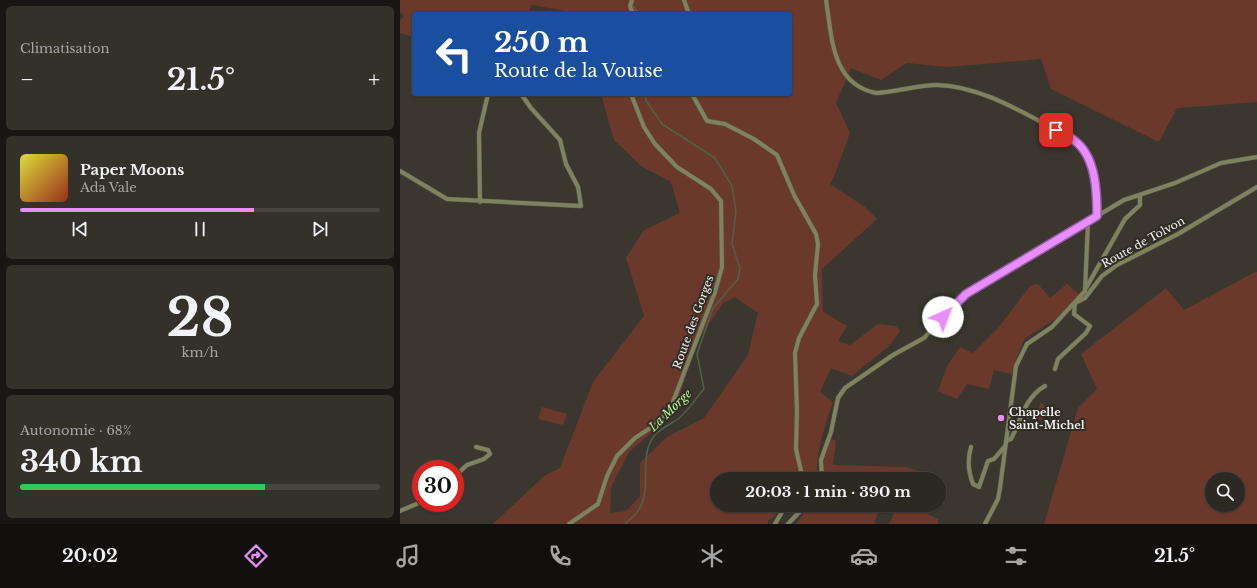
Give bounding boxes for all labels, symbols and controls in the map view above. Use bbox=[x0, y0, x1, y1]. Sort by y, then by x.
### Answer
text: 250 m bbox=[494, 25, 588, 60]
icon: left bbox=[428, 28, 480, 80]
text: Climatisation bbox=[20, 40, 110, 57]
text: Route de la Vouise bbox=[494, 60, 663, 82]
text: 21.5° bbox=[167, 61, 235, 98]
text: − bbox=[20, 66, 34, 93]
text: + bbox=[368, 66, 380, 93]
pin bbox=[1039, 113, 1073, 147]
icon: arrive bbox=[1045, 119, 1067, 141]
text: Paper Moons bbox=[80, 160, 184, 179]
text: Ada Vale bbox=[80, 179, 137, 196]
street label: Route de Tolvon bbox=[1099, 213, 1187, 271]
icon: previous bbox=[69, 218, 91, 240]
icon: pause bbox=[189, 218, 211, 240]
icon: next bbox=[309, 218, 331, 240]
street label: Route des Gorges bbox=[670, 273, 716, 371]
text: 28 bbox=[167, 286, 233, 350]
position arrow bbox=[922, 296, 964, 338]
text: km/h bbox=[182, 344, 218, 361]
water label: La Morge bbox=[645, 386, 695, 435]
place label: Chapelle Saint-Michel bbox=[1009, 405, 1085, 432]
marker: Chapelle Saint-Michel bbox=[996, 413, 1006, 423]
text: Autonomie · 68% bbox=[20, 422, 131, 439]
text: 340 km bbox=[20, 443, 143, 480]
speed limit sign: 30 bbox=[412, 460, 464, 512]
map controls bbox=[1205, 472, 1245, 512]
button: search bbox=[1205, 472, 1245, 512]
text: 20:03 · 1 min · 390 m bbox=[745, 482, 911, 501]
icon: directions bbox=[242, 542, 270, 570]
icon: music bbox=[394, 542, 422, 570]
icon: phone bbox=[546, 542, 574, 570]
icon: climate bbox=[698, 542, 726, 570]
icon: car bbox=[850, 542, 878, 570]
icon: filters bbox=[1002, 542, 1030, 570]
text: 20:02 bbox=[62, 545, 118, 567]
text: 21.5° bbox=[1154, 545, 1195, 567]

